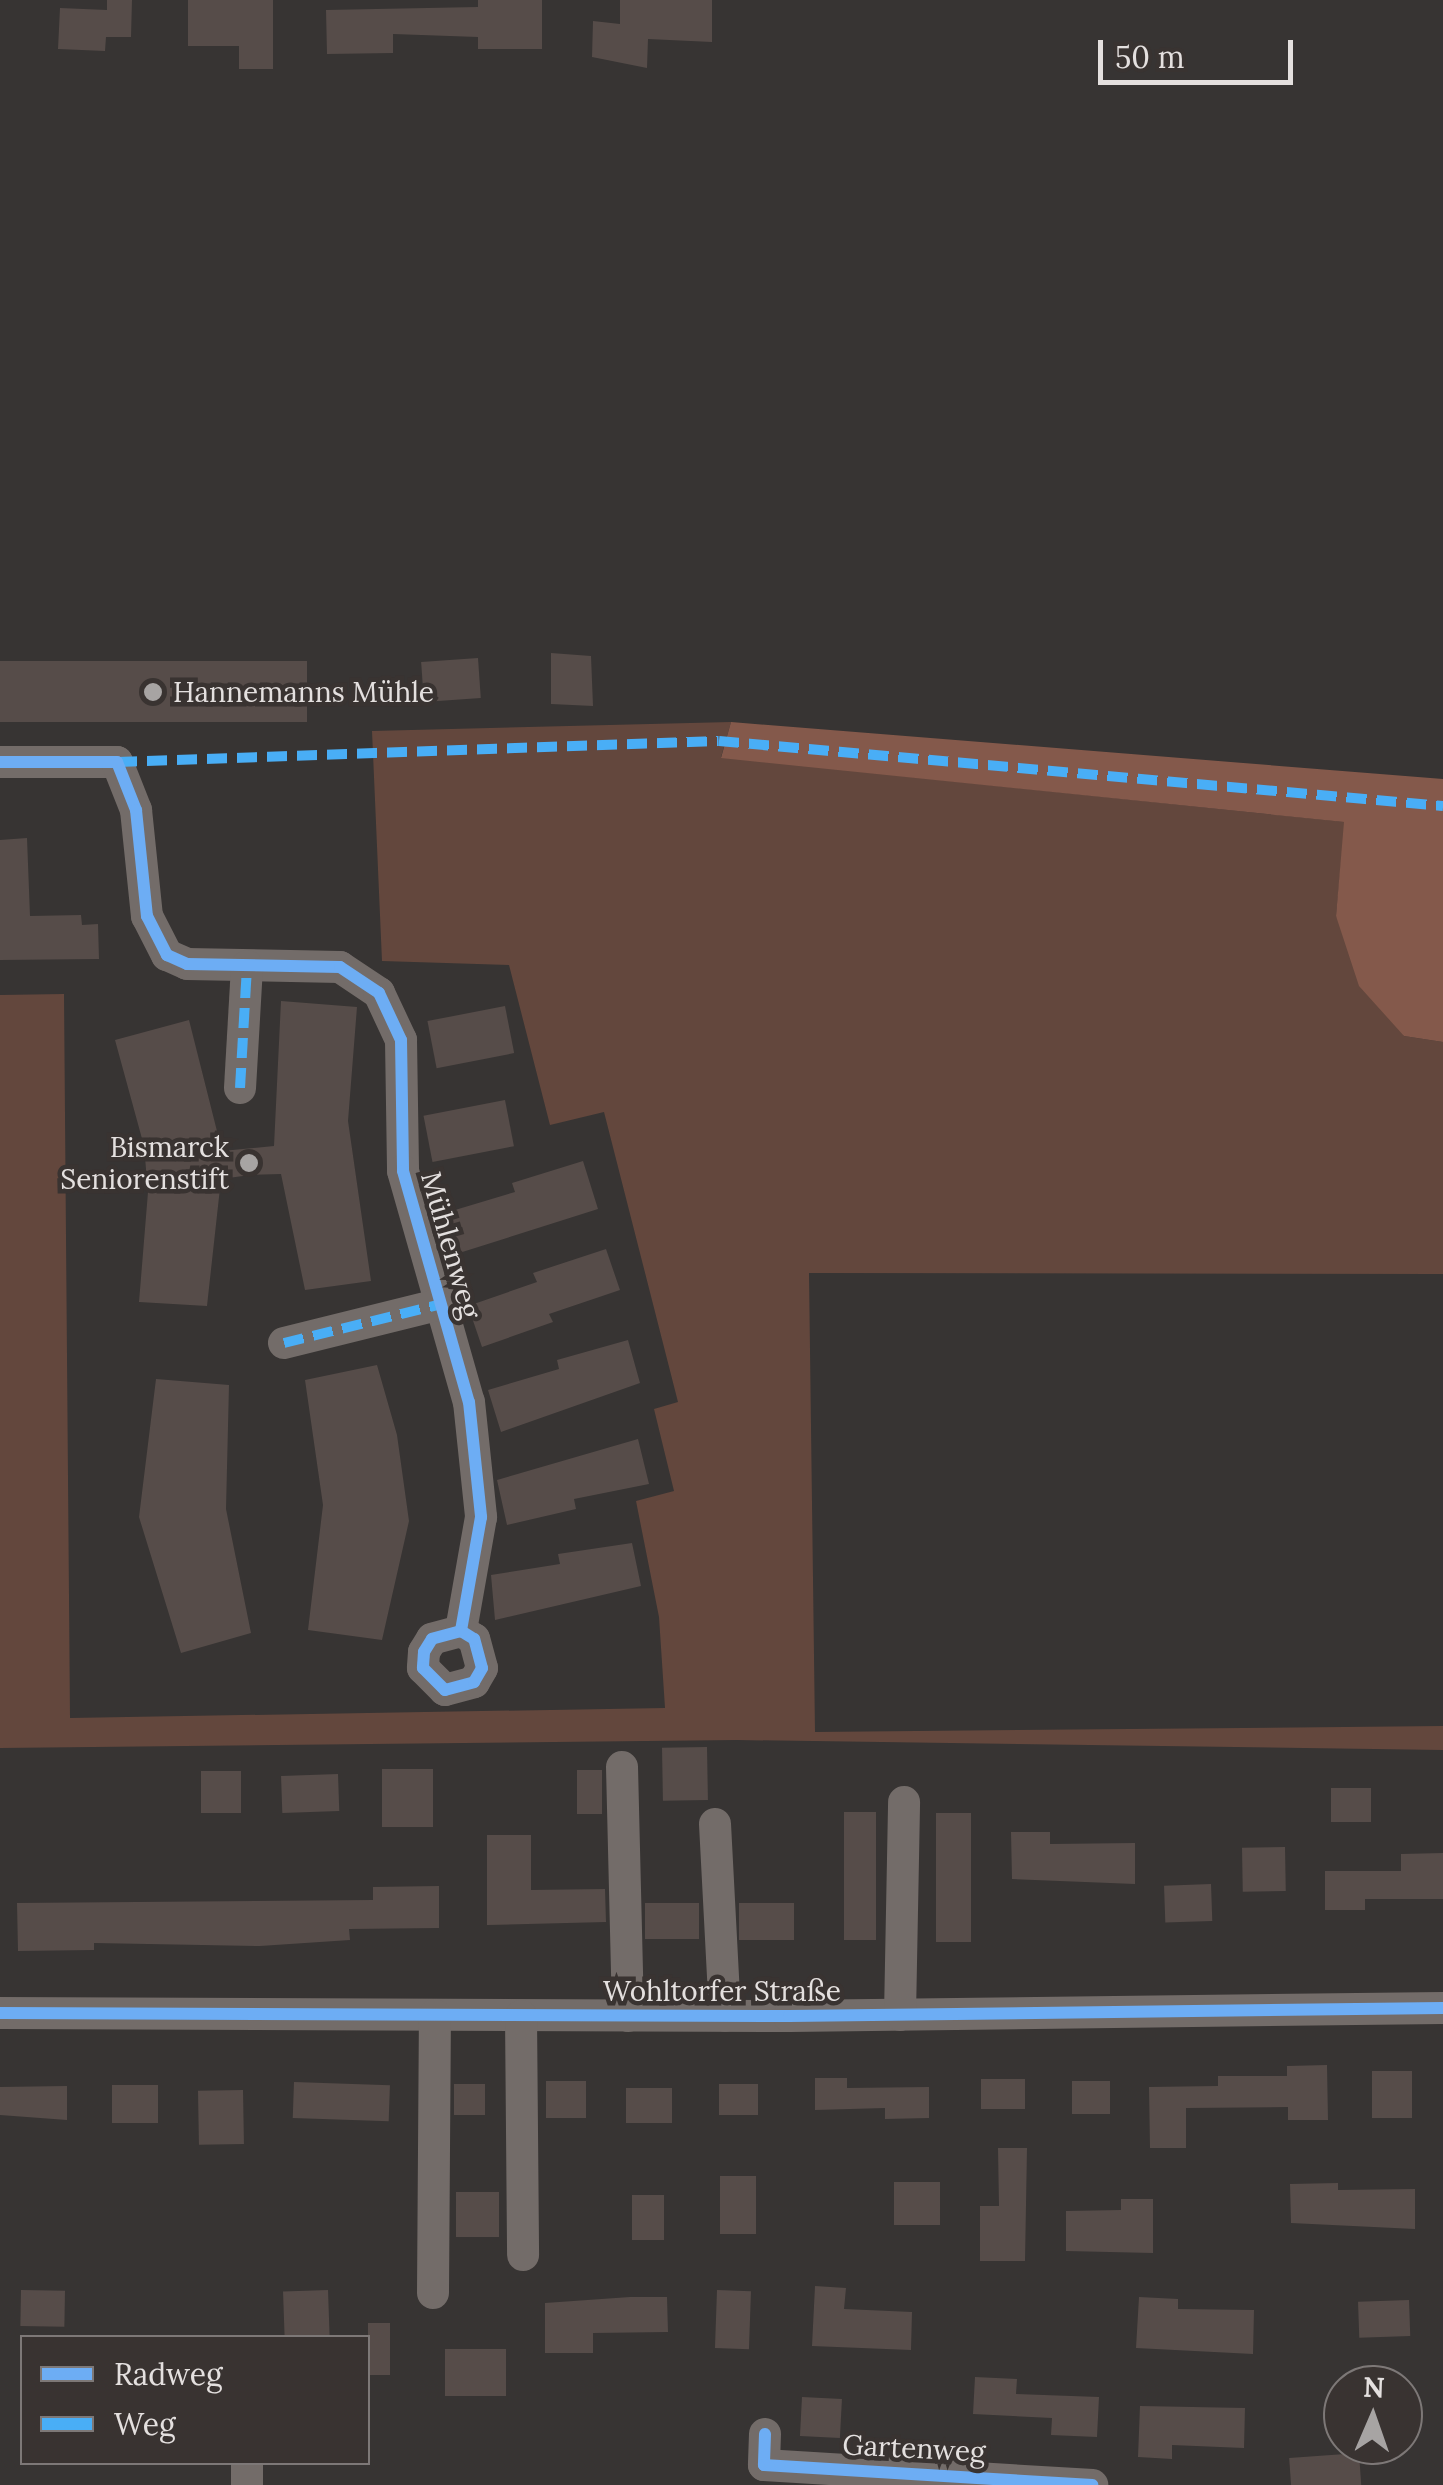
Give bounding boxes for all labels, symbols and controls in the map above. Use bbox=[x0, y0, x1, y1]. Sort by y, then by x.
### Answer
scale bar bbox=[1103, 20, 1298, 82]
text: 50 m bbox=[1115, 38, 1185, 76]
place label: Hannemanns Mühle bbox=[173, 675, 434, 709]
marker: Hannemanns Mühle bbox=[142, 681, 164, 703]
place label: Bismarck Seniorenstift bbox=[60, 1130, 229, 1196]
marker: Bismarck Seniorenstift bbox=[238, 1152, 260, 1174]
street label: Mühlenweg bbox=[414, 1168, 488, 1322]
street label: Wohltorfer Straße bbox=[603, 1974, 841, 2008]
legend bbox=[20, 2335, 370, 2465]
text: Radweg bbox=[114, 2355, 223, 2393]
north arrow bbox=[1323, 2365, 1423, 2465]
text: N bbox=[1363, 2369, 1385, 2405]
text: Weg bbox=[114, 2405, 176, 2443]
street label: Gartenweg bbox=[842, 2427, 986, 2469]

